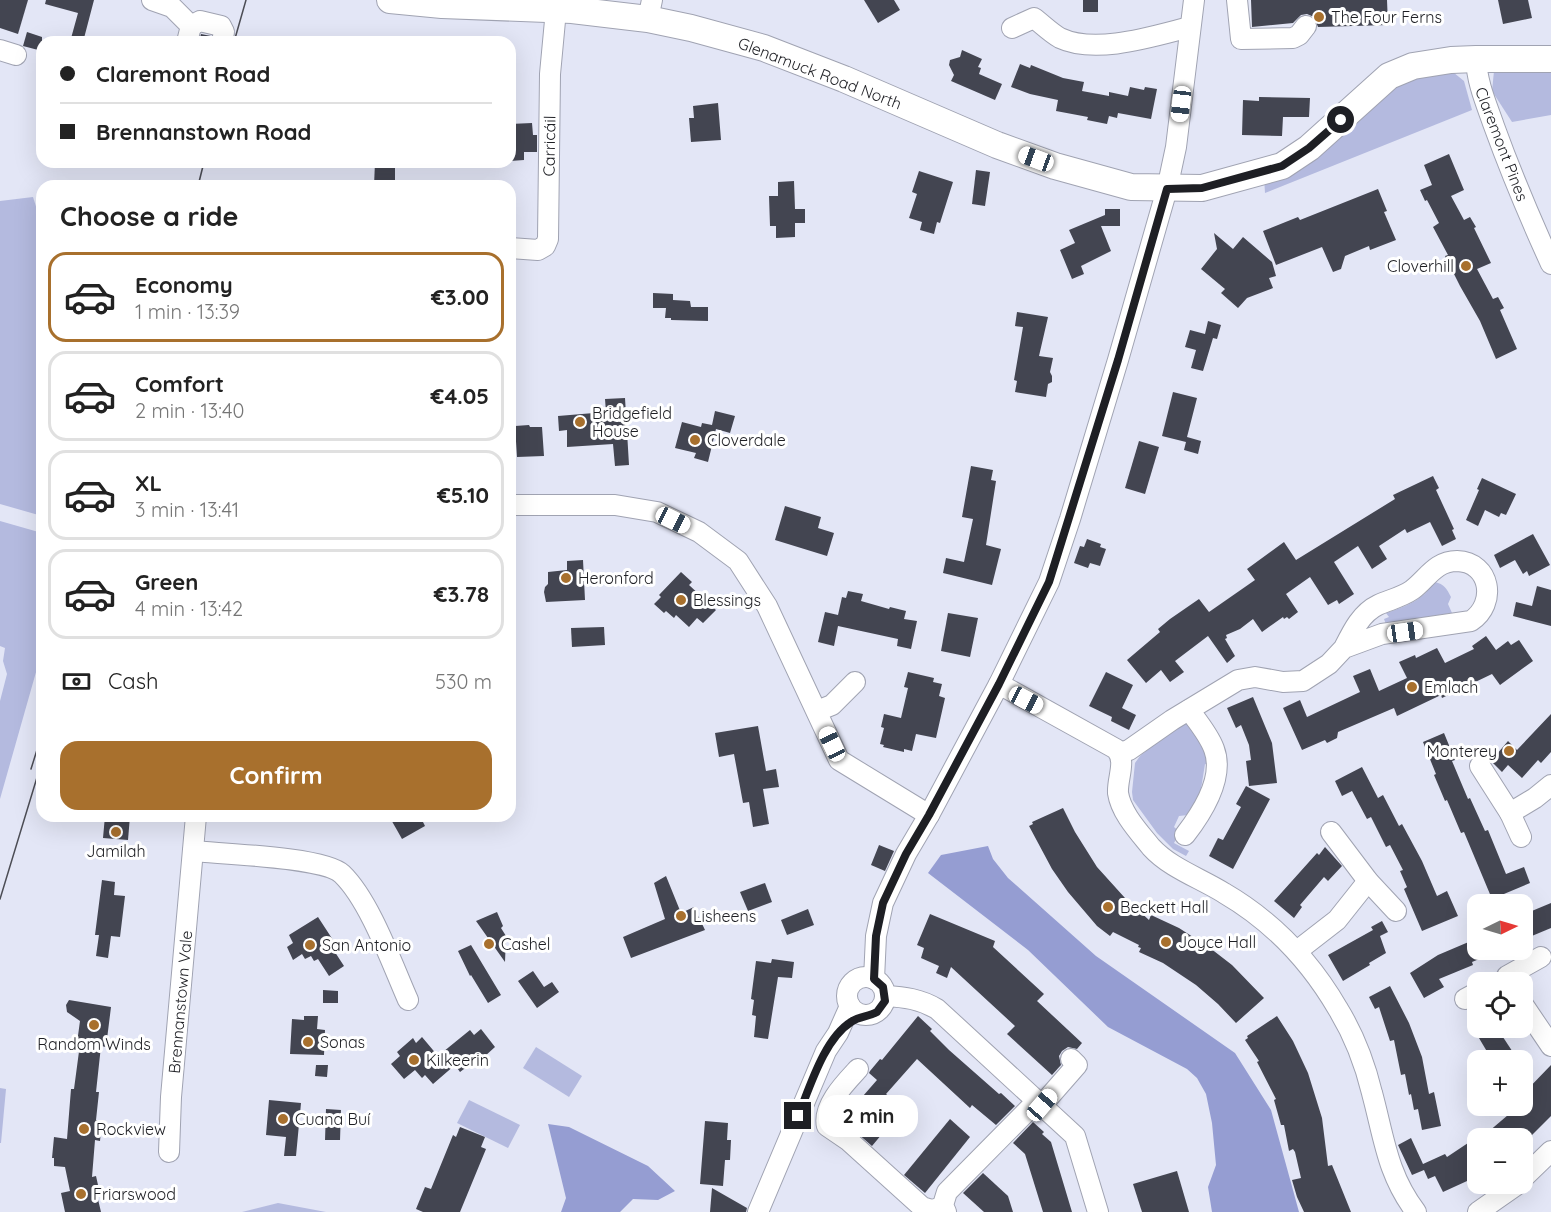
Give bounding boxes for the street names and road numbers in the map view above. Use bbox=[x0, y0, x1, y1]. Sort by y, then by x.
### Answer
street label: Glenamuck Road North bbox=[735, 33, 905, 113]
street label: Claremont Pines bbox=[1471, 84, 1533, 204]
street label: Carricáil bbox=[538, 115, 560, 177]
street label: Brennanstown Vale bbox=[164, 930, 196, 1074]

